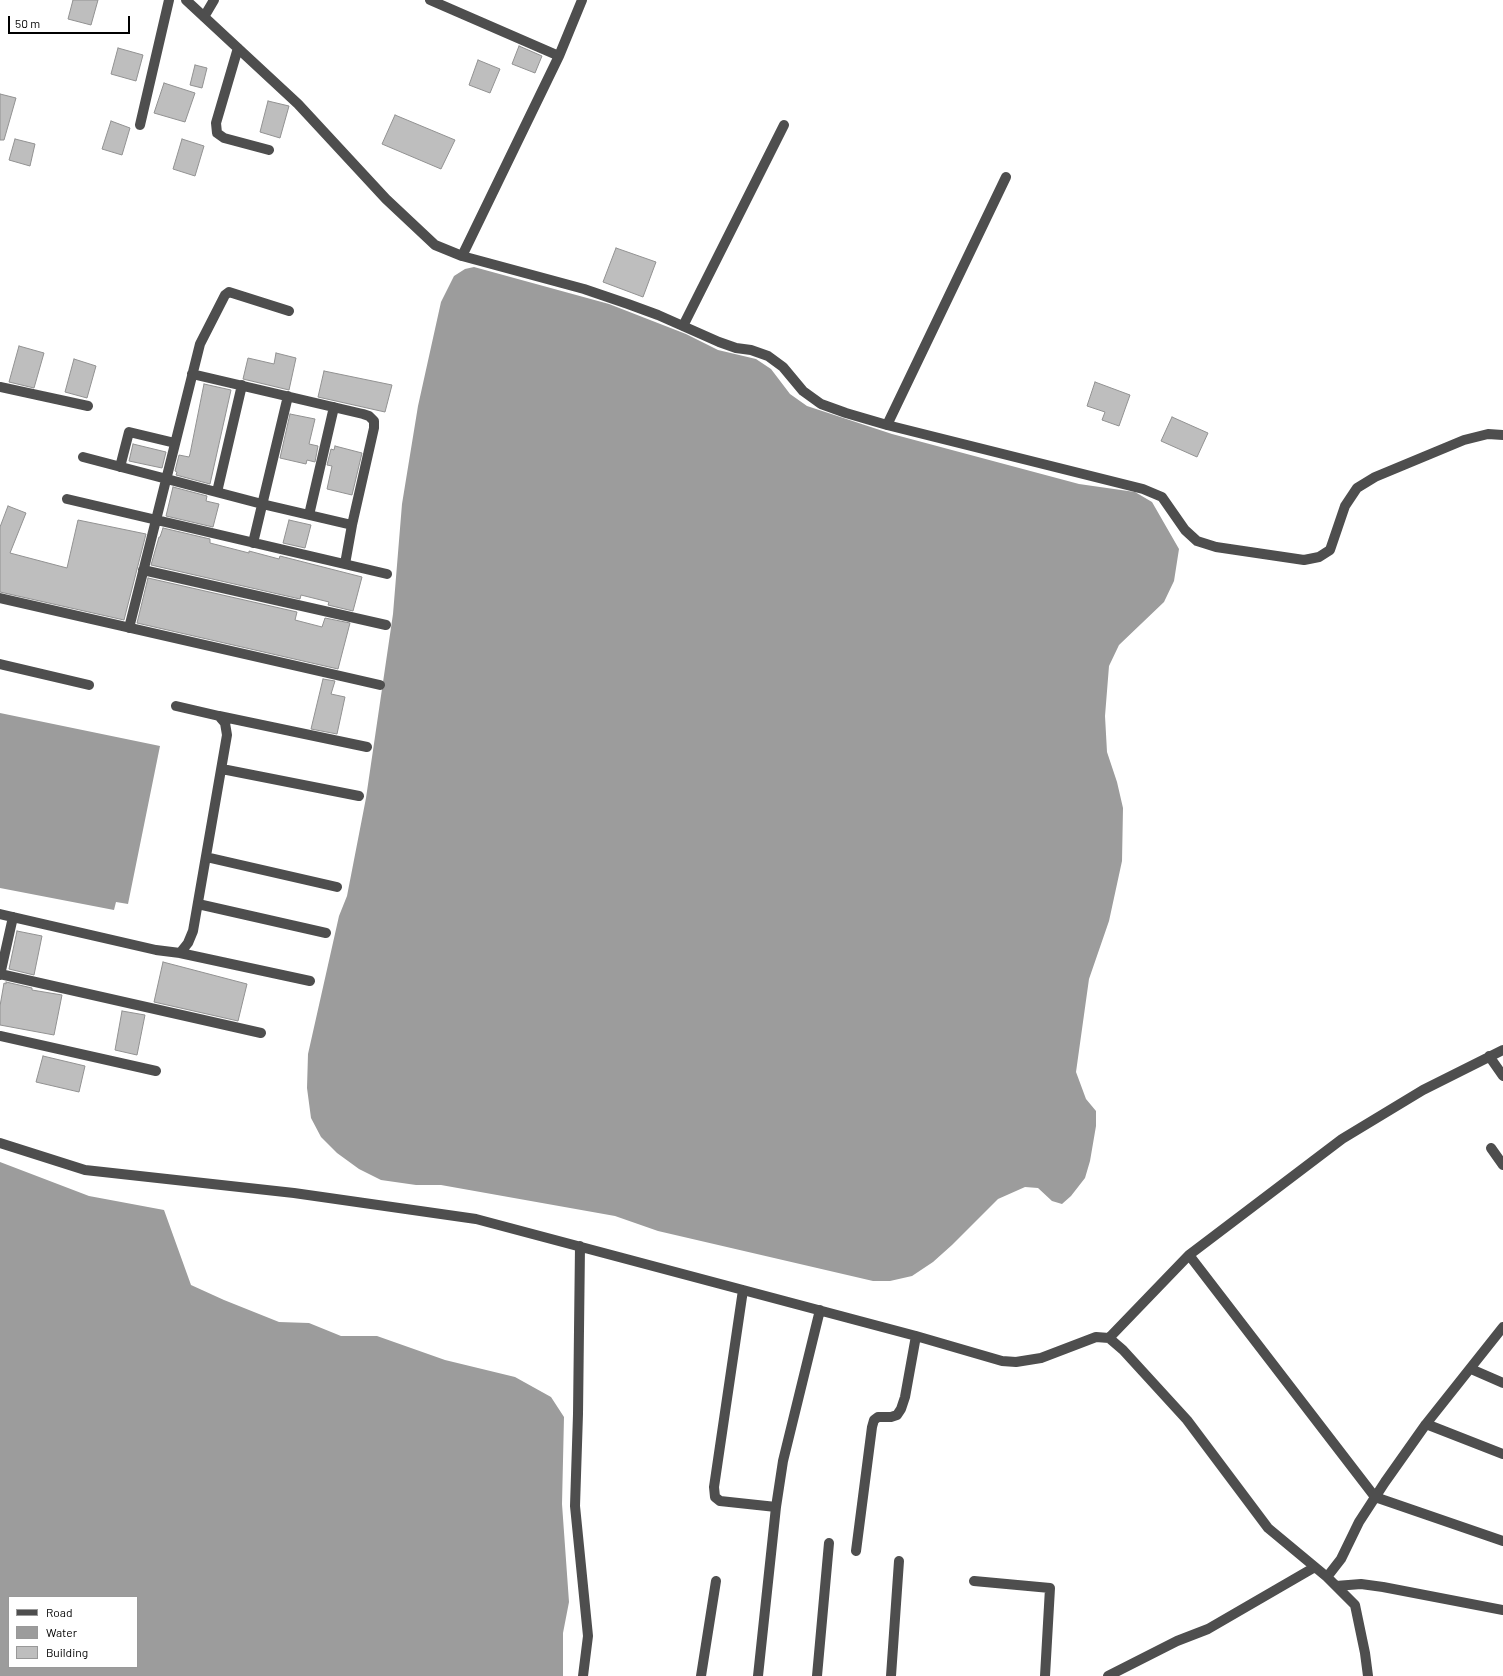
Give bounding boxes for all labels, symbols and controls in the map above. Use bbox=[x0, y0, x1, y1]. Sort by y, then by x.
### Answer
scale bar bbox=[10, 8, 132, 34]
text: 50 m bbox=[15, 16, 40, 30]
legend bbox=[8, 1596, 138, 1668]
text: Road bbox=[46, 1605, 73, 1619]
text: Water bbox=[46, 1625, 77, 1639]
text: Building bbox=[46, 1645, 88, 1659]

